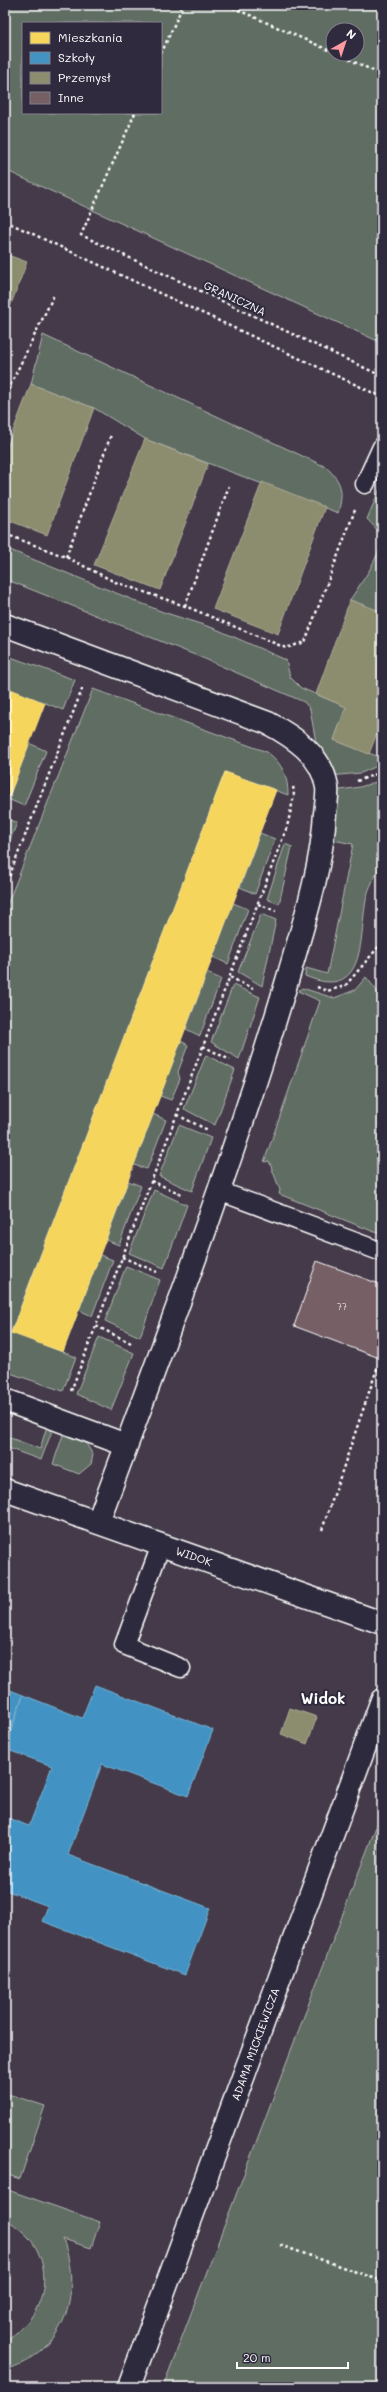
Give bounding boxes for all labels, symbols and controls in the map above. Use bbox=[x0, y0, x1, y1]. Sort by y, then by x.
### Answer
legend bbox=[22, 22, 162, 114]
north arrow bbox=[325, 22, 365, 62]
text: N bbox=[344, 25, 360, 42]
text: Mieszkania bbox=[58, 29, 123, 45]
text: Szkoły bbox=[58, 49, 95, 65]
text: Przemysł bbox=[58, 69, 111, 85]
text: Inne bbox=[58, 89, 84, 105]
street label: GRANICZNA bbox=[202, 277, 268, 319]
house number: 77 bbox=[337, 1301, 347, 1312]
street label: WIDOK bbox=[174, 1543, 214, 1569]
district label: Widok bbox=[301, 1688, 345, 1708]
street label: ADAMA MICKIEWICZA bbox=[228, 1985, 282, 2103]
scale bar bbox=[237, 2344, 348, 2370]
text: 20 m bbox=[243, 2349, 271, 2365]

